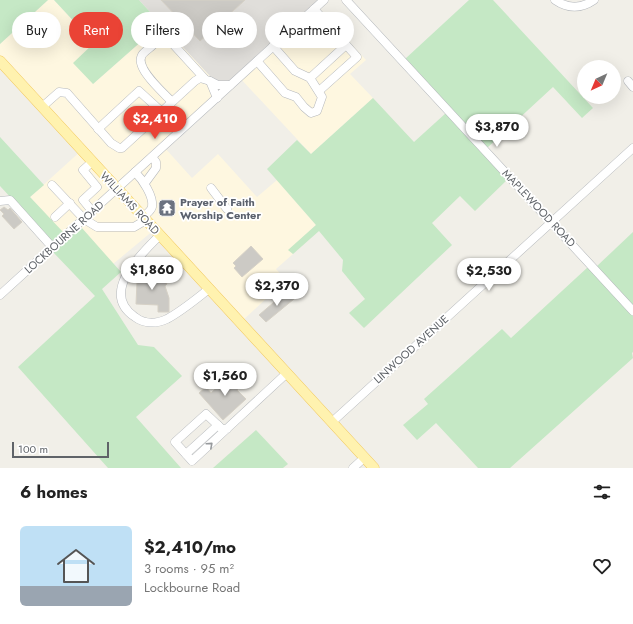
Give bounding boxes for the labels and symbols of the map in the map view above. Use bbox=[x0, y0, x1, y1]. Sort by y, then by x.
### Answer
north arrow bbox=[577, 60, 621, 104]
pin: $2,410 bbox=[122, 106, 188, 140]
pin: $3,870 bbox=[464, 114, 530, 148]
street label: MAPLEWOOD ROAD bbox=[499, 165, 580, 251]
street label: WILLIAMS ROAD bbox=[97, 168, 164, 238]
place label: Prayer of Faith Worship Center bbox=[180, 194, 261, 223]
street label: LOCKBOURNE ROAD bbox=[21, 197, 108, 277]
temple icon: Prayer of Faith Worship Center bbox=[157, 198, 177, 218]
pin: $1,860 bbox=[119, 257, 185, 291]
pin: $2,530 bbox=[456, 258, 522, 292]
pin: $2,370 bbox=[244, 273, 310, 307]
street label: LINWOOD AVENUE bbox=[370, 311, 452, 387]
pin: $1,560 bbox=[192, 363, 258, 397]
scale bar bbox=[12, 440, 109, 459]
one-way arrow bbox=[205, 442, 212, 449]

